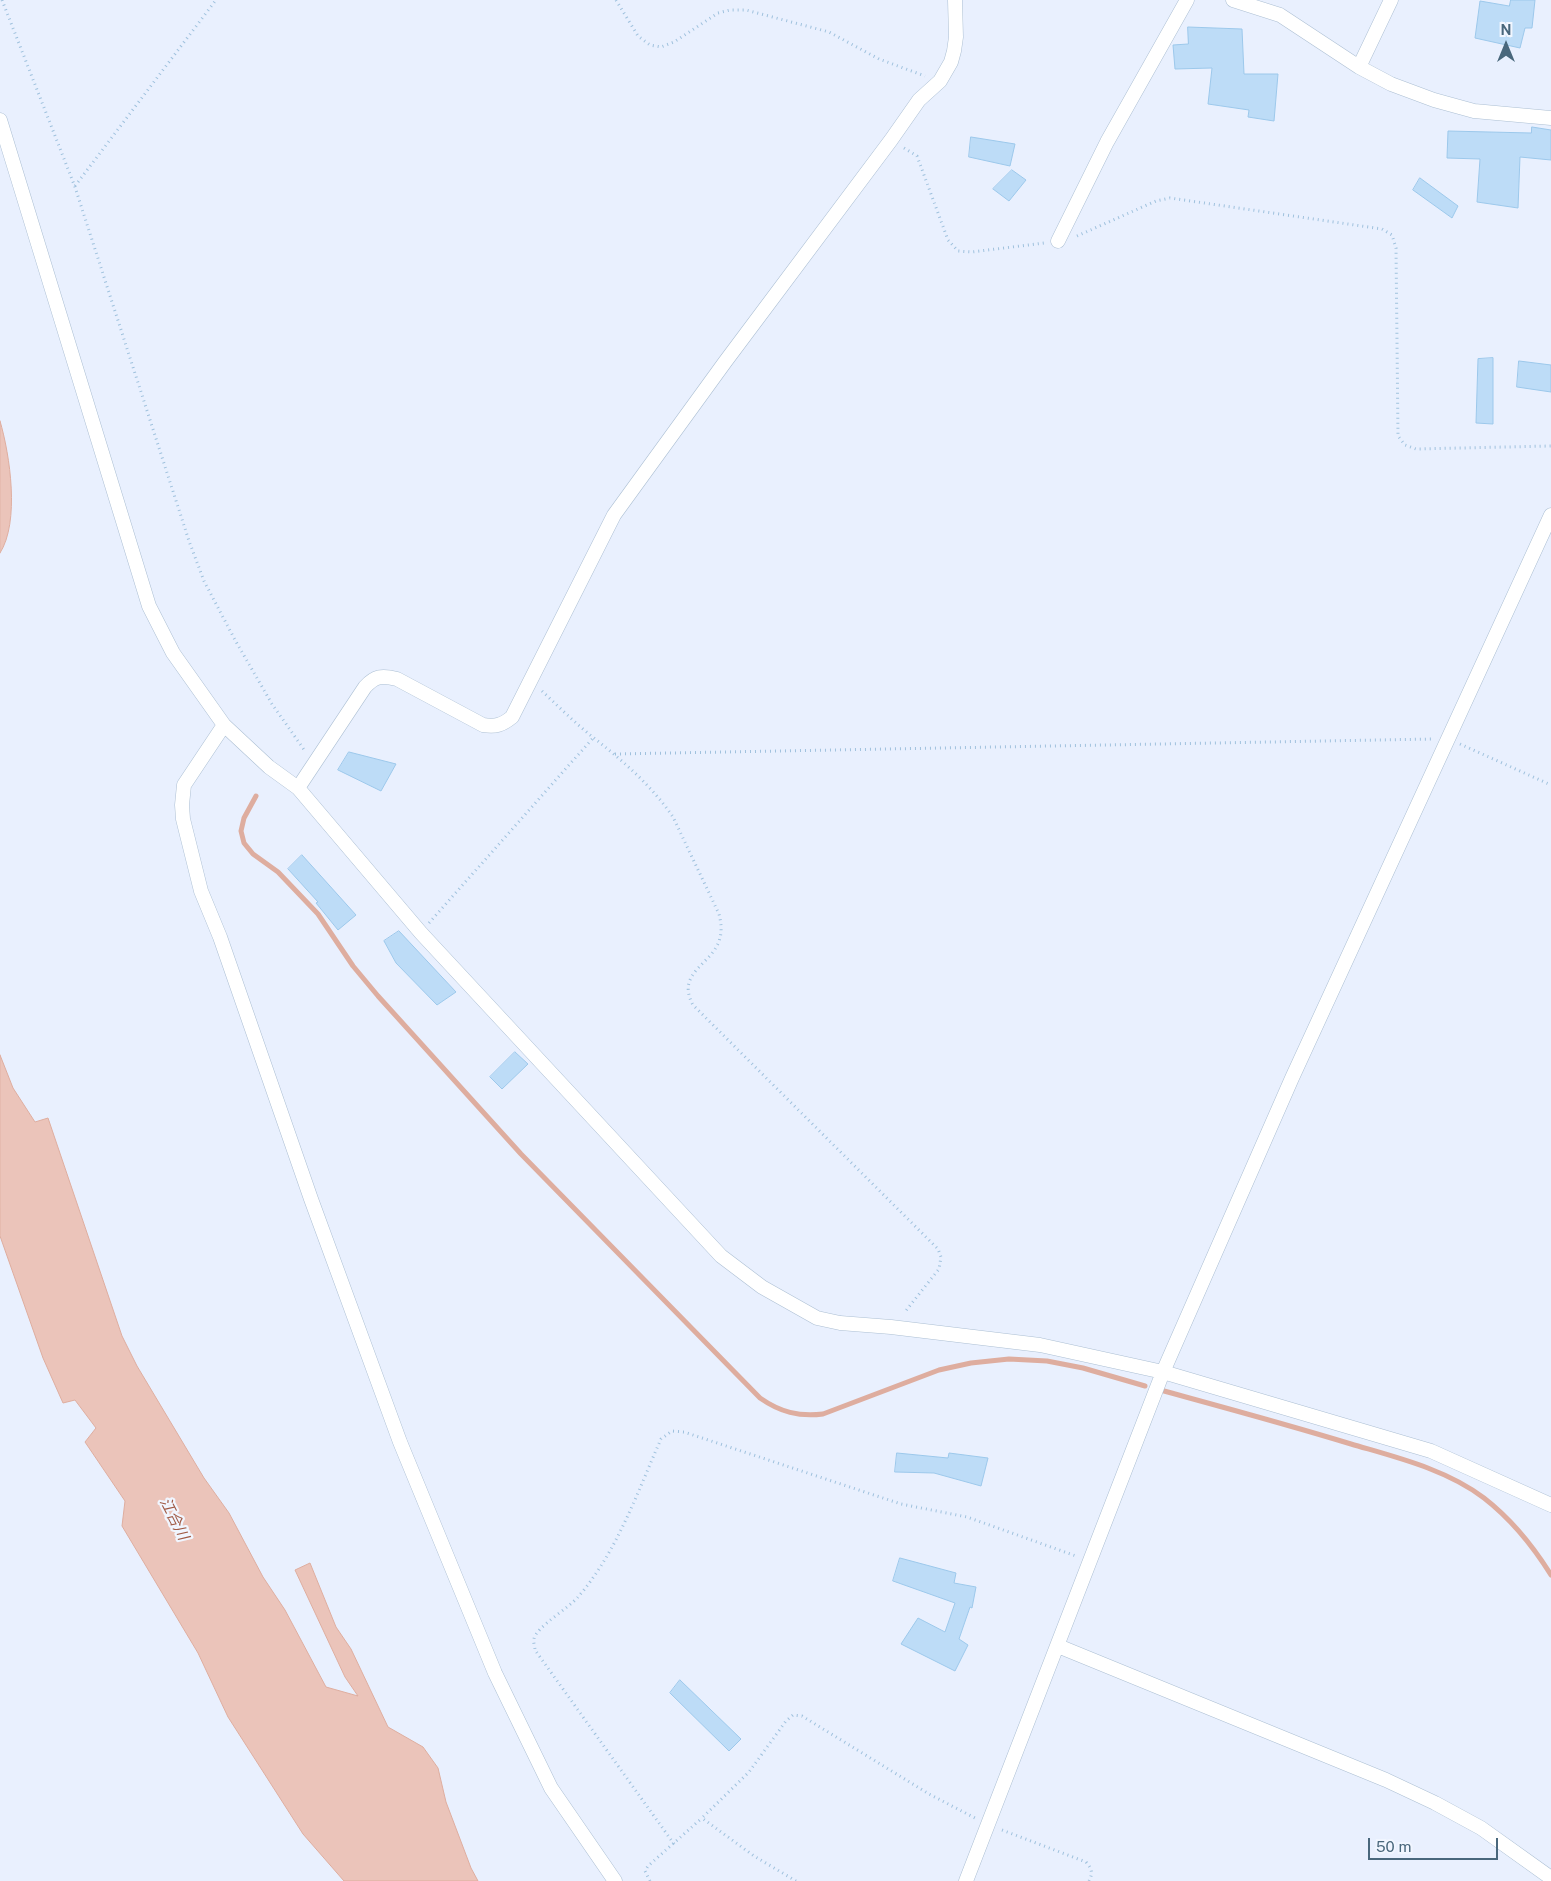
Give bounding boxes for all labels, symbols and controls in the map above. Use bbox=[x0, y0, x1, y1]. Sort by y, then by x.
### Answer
north arrow bbox=[1481, 20, 1531, 70]
text: N bbox=[1501, 22, 1511, 38]
water label: 江合川 bbox=[156, 1495, 192, 1543]
scale bar bbox=[1371, 1828, 1501, 1860]
text: 50 m bbox=[1376, 1838, 1411, 1855]

